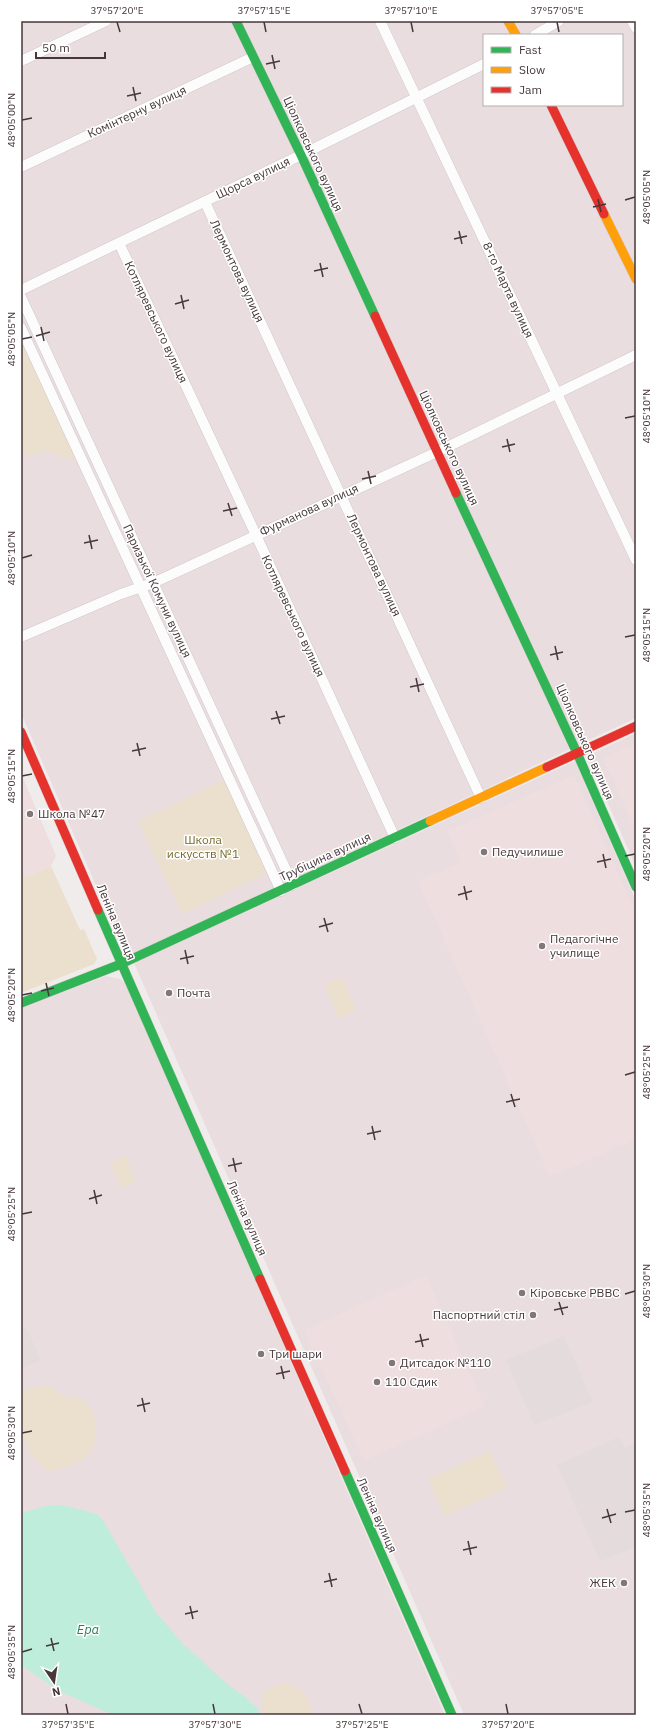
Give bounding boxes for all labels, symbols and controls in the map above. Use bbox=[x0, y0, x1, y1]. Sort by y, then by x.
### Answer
text: 37°57'20"E bbox=[90, 4, 144, 17]
text: 37°57'15"E bbox=[237, 4, 291, 17]
text: 37°57'10"E bbox=[384, 4, 438, 17]
text: 37°57'05"E bbox=[530, 4, 584, 17]
scale bar bbox=[36, 34, 105, 60]
legend bbox=[483, 34, 623, 106]
text: 50 m bbox=[42, 40, 70, 55]
text: Fast bbox=[519, 42, 542, 57]
text: Slow bbox=[519, 62, 545, 77]
street label: Комінтерну вулиця bbox=[85, 82, 189, 141]
text: Jam bbox=[519, 82, 542, 97]
text: 48°05'00"N bbox=[5, 93, 18, 147]
street label: Ціолковського вулиця bbox=[280, 94, 347, 214]
street label: Щорса вулиця bbox=[213, 153, 292, 202]
text: 48°05'05"N bbox=[640, 170, 653, 224]
street label: Лермонтова вулиця bbox=[207, 217, 268, 325]
street label: 8-го Марта вулиця bbox=[480, 239, 537, 340]
street label: Котляревського вулиця bbox=[122, 258, 191, 385]
text: 48°05'05"N bbox=[5, 312, 18, 366]
street label: Ціолковського вулиця bbox=[416, 388, 483, 508]
text: 48°05'10"N bbox=[640, 389, 653, 443]
street label: Фурманова вулиця bbox=[257, 480, 361, 539]
street label: Лермонтова вулиця bbox=[344, 511, 405, 619]
street label: Паризької Комуни вулиця bbox=[120, 522, 195, 660]
text: 48°05'10"N bbox=[5, 531, 18, 585]
street label: Котляревського вулиця bbox=[259, 552, 328, 679]
text: 48°05'15"N bbox=[640, 608, 653, 662]
street label: Ціолковського вулиця bbox=[553, 682, 618, 802]
text: 48°05'15"N bbox=[5, 749, 18, 803]
place label: Школа №47 bbox=[38, 806, 105, 821]
marker: Школа №47 bbox=[25, 809, 35, 819]
text: 48°05'20"N bbox=[640, 827, 653, 881]
street label: Трубіцина вулиця bbox=[277, 829, 373, 884]
park label: Школа искусств №1 bbox=[167, 832, 239, 861]
place label: Педучилише bbox=[492, 844, 564, 859]
marker: Педучилише bbox=[479, 847, 489, 857]
street label: Леніна вулиця bbox=[94, 882, 139, 962]
place label: Педагогічне училище bbox=[550, 931, 619, 960]
marker: Педагогічне училище bbox=[537, 941, 547, 951]
text: 48°05'20"N bbox=[5, 968, 18, 1022]
place label: Почта bbox=[177, 985, 211, 1000]
marker: Почта bbox=[164, 988, 174, 998]
text: 48°05'25"N bbox=[640, 1045, 653, 1099]
street label: Леніна вулиця bbox=[224, 1178, 271, 1258]
text: 48°05'25"N bbox=[5, 1187, 18, 1241]
text: 48°05'30"N bbox=[640, 1264, 653, 1318]
place label: Кіровське РВВС bbox=[530, 1285, 620, 1300]
marker: Кіровське РВВС bbox=[517, 1288, 527, 1298]
place label: Паспортний стіл bbox=[433, 1307, 525, 1322]
marker: Паспортний стіл bbox=[528, 1310, 538, 1320]
place label: Три шари bbox=[269, 1346, 322, 1361]
marker: Три шари bbox=[256, 1349, 266, 1359]
place label: Дитсадок №110 bbox=[400, 1355, 491, 1370]
marker: Дитсадок №110 bbox=[387, 1358, 397, 1368]
place label: 110 Сдик bbox=[385, 1374, 438, 1389]
marker: 110 Сдик bbox=[372, 1377, 382, 1387]
text: 48°05'30"N bbox=[5, 1406, 18, 1460]
street label: Леніна вулиця bbox=[354, 1475, 401, 1555]
text: 48°05'35"N bbox=[640, 1483, 653, 1537]
place label: ЖЕК bbox=[589, 1575, 616, 1590]
marker: ЖЕК bbox=[619, 1578, 629, 1588]
water label: Ера bbox=[77, 1621, 99, 1638]
text: 48°05'35"N bbox=[5, 1625, 18, 1679]
north arrow bbox=[34, 1662, 74, 1702]
text: N bbox=[51, 1684, 62, 1699]
text: 37°57'35"E bbox=[41, 1718, 95, 1731]
text: 37°57'30"E bbox=[188, 1718, 242, 1731]
text: 37°57'25"E bbox=[335, 1718, 389, 1731]
text: 37°57'20"E bbox=[481, 1718, 535, 1731]

